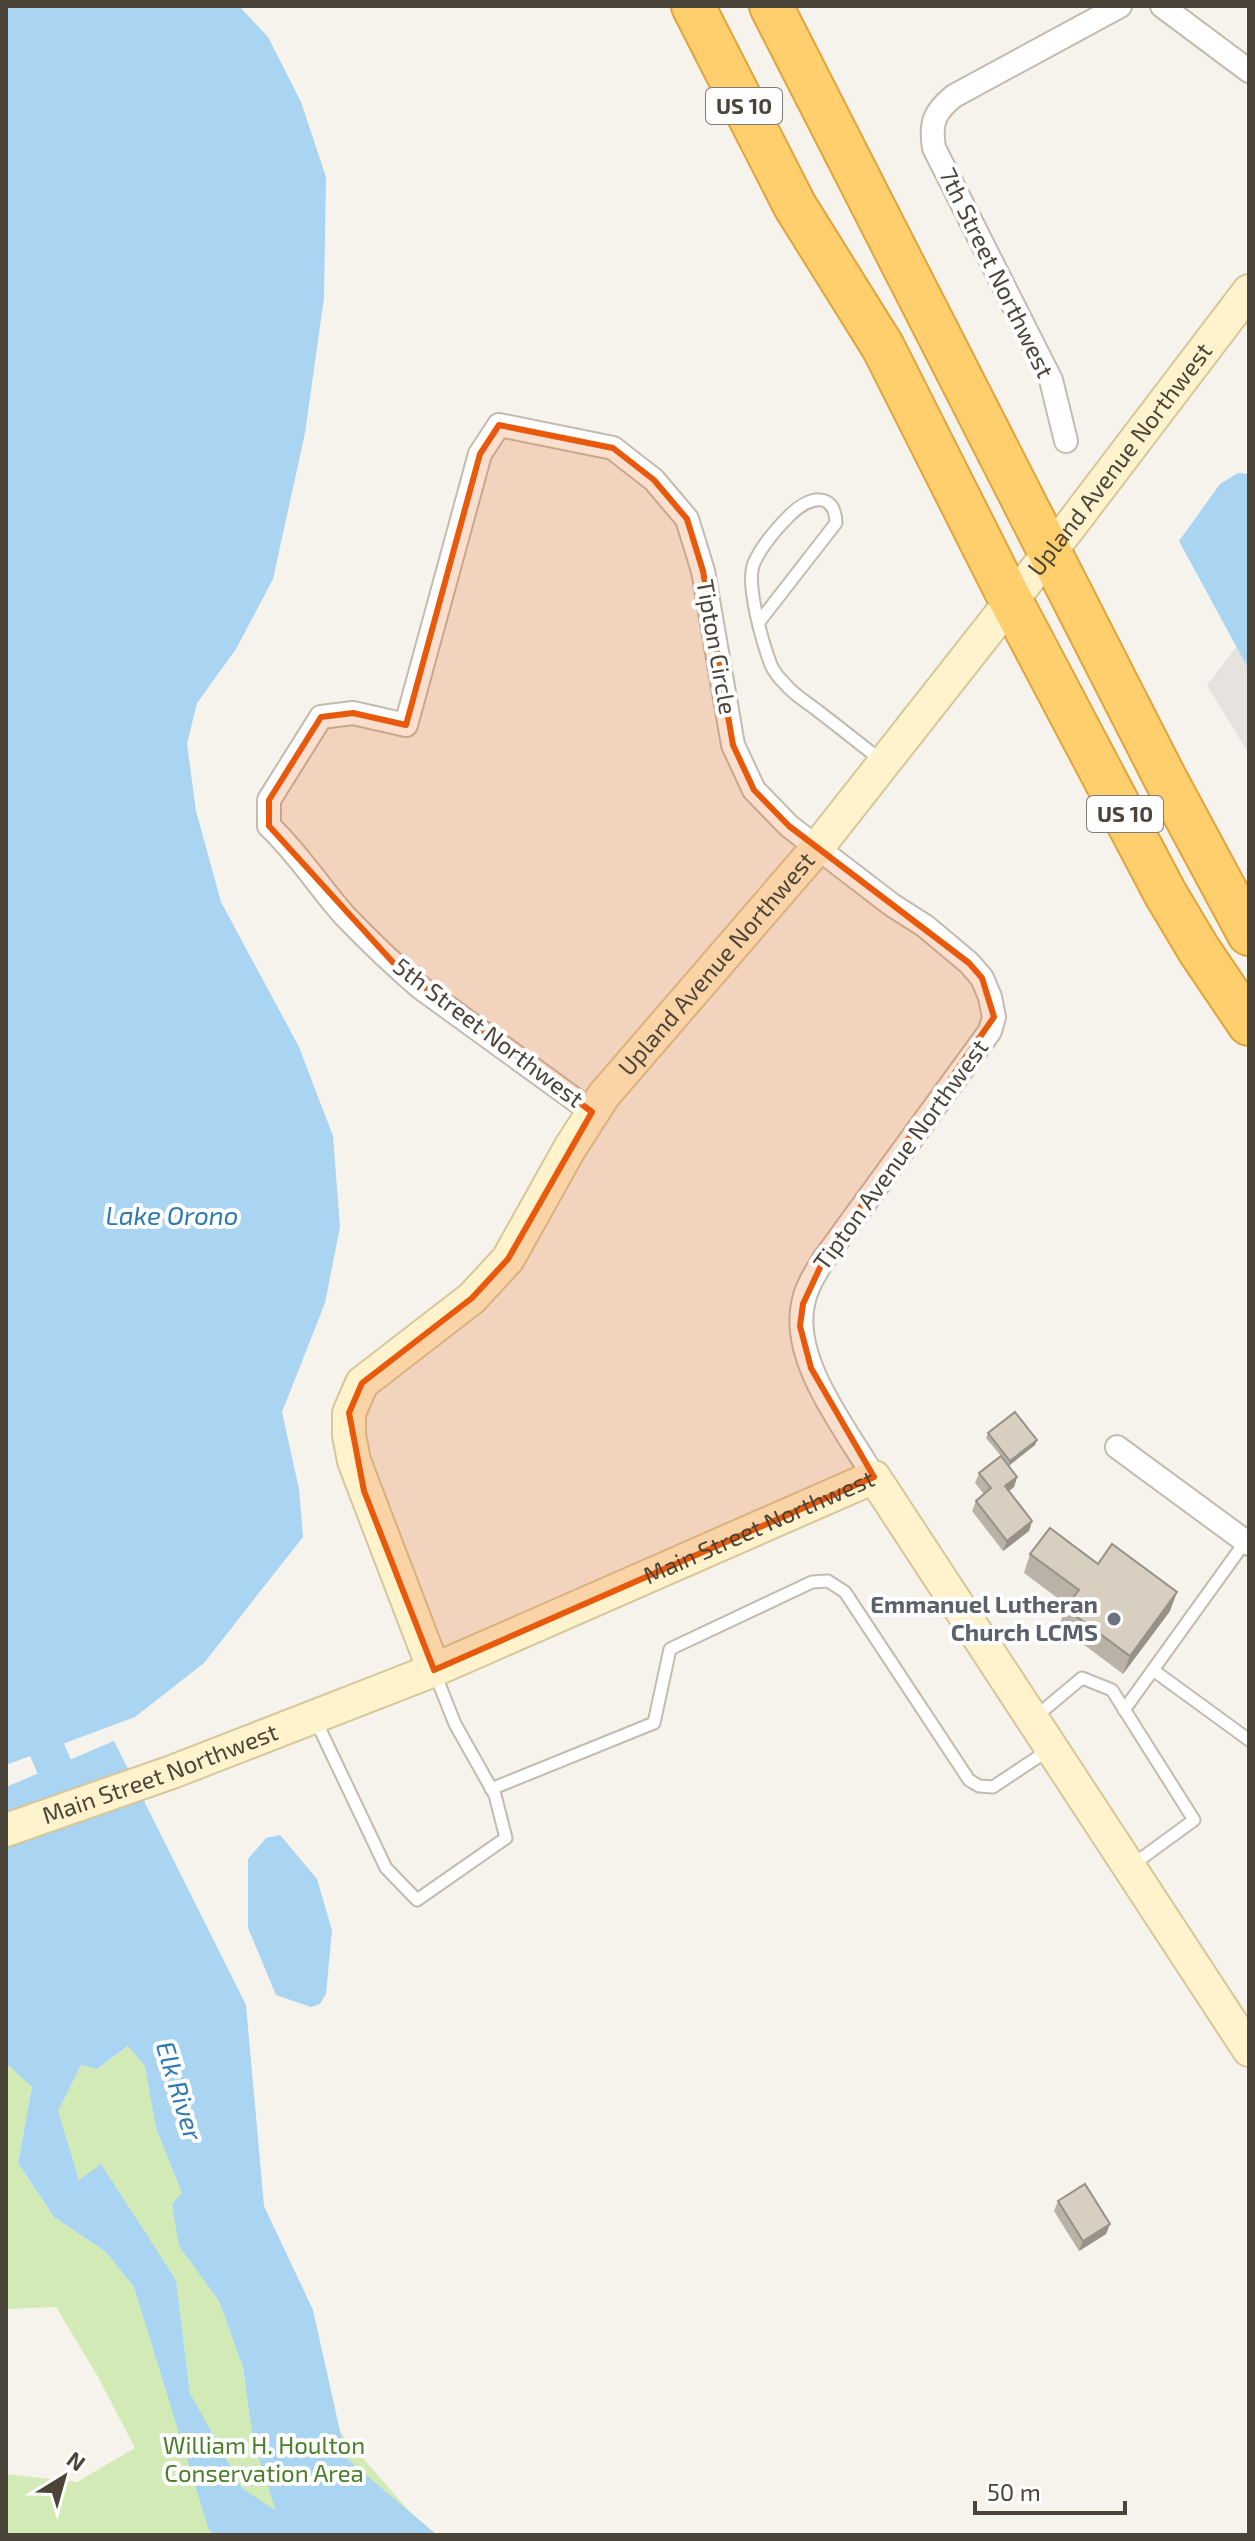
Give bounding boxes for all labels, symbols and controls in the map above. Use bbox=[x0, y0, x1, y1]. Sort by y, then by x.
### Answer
road number: US 10 bbox=[706, 88, 782, 124]
street label: 7th Street Northwest bbox=[934, 163, 1061, 382]
street label: Upland Avenue Northwest bbox=[1021, 336, 1217, 581]
street label: Tipton Circle bbox=[691, 577, 744, 717]
road number: US 10 bbox=[1087, 796, 1163, 832]
street label: Upland Avenue Northwest bbox=[611, 845, 820, 1081]
street label: 5th Street Northwest bbox=[388, 951, 590, 1113]
street label: Tipton Avenue Northwest bbox=[806, 1033, 993, 1275]
water label: Lake Orono bbox=[105, 1199, 239, 1230]
street label: Main Street Northwest bbox=[639, 1463, 878, 1589]
place label: Emmanuel Lutheran Church LCMS bbox=[870, 1589, 1098, 1646]
marker: Emmanuel Lutheran Church LCMS bbox=[1105, 1610, 1123, 1628]
street label: Main Street Northwest bbox=[38, 1716, 282, 1829]
water label: Elk River bbox=[151, 2037, 210, 2145]
park label: William H. Houlton Conservation Area bbox=[163, 2430, 365, 2487]
north arrow bbox=[24, 2437, 104, 2517]
text: N bbox=[62, 2445, 91, 2475]
scale bar bbox=[975, 2465, 1125, 2515]
text: 50 m bbox=[987, 2477, 1041, 2506]

